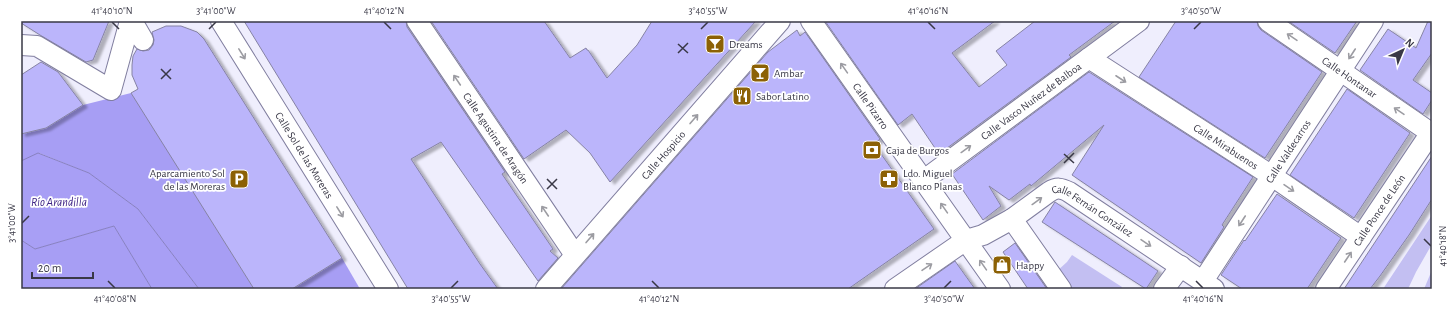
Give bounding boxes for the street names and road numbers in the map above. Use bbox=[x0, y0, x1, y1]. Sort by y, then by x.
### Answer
street label: Calle Hontanar bbox=[1320, 55, 1379, 100]
street label: Calle Vasco Nuñez de Balboa bbox=[979, 61, 1084, 142]
street label: Calle Pizarro bbox=[851, 81, 890, 131]
street label: Calle Agustina de Aragón bbox=[461, 91, 530, 186]
street label: Calle Sol de las Moreras bbox=[273, 110, 335, 200]
street label: Calle Valdecarros bbox=[1264, 118, 1313, 185]
street label: Calle Mirabuenos bbox=[1191, 122, 1260, 172]
street label: Calle Hospicio bbox=[639, 129, 688, 182]
street label: Calle Ponce de León bbox=[1351, 173, 1407, 248]
street label: Calle Fernán González bbox=[1050, 183, 1135, 239]

